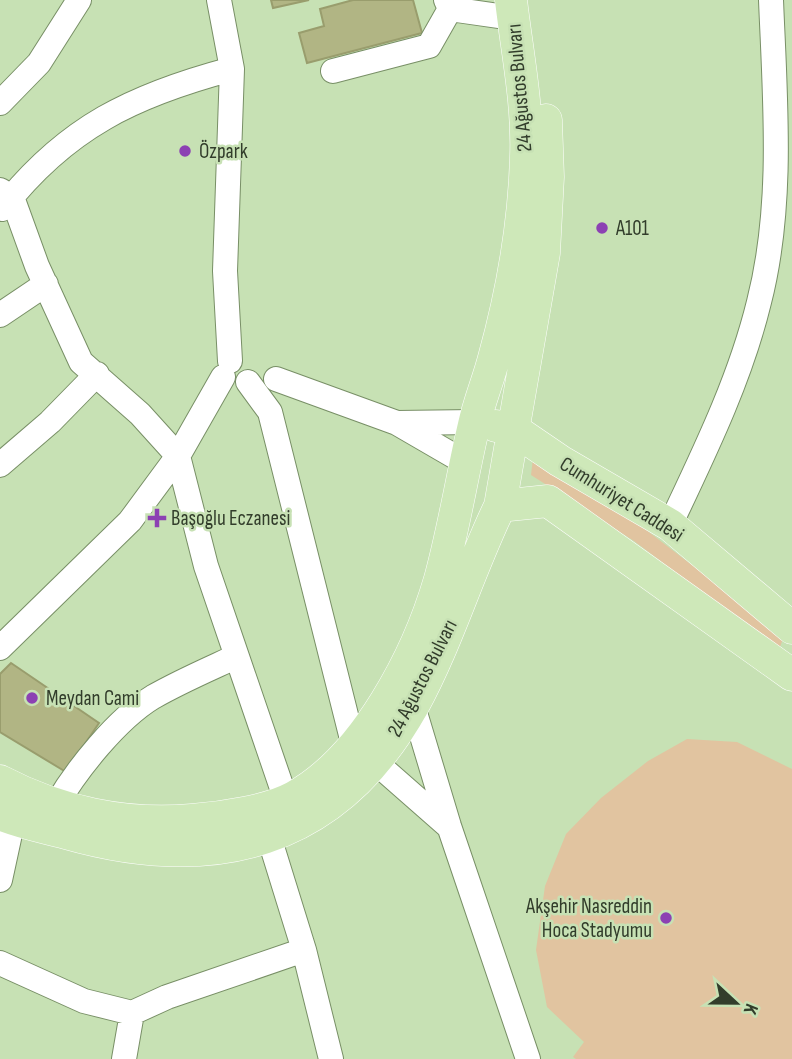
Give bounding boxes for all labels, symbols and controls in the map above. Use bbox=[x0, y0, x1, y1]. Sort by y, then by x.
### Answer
street label: 24 Ağustos Bulvarı bbox=[501, 23, 538, 153]
place label: Özpark bbox=[199, 139, 248, 164]
marker: Özpark bbox=[177, 143, 193, 159]
place label: A101 bbox=[615, 216, 650, 241]
marker: A101 bbox=[594, 220, 610, 236]
street label: Cumhuriyet Caddesi bbox=[555, 451, 688, 547]
place label: Başoğlu Eczanesi bbox=[171, 506, 290, 531]
marker: Başoğlu Eczanesi bbox=[149, 510, 165, 526]
street label: 24 Ağustos Bulvarı bbox=[382, 615, 463, 741]
place label: Meydan Cami bbox=[46, 686, 139, 711]
marker: Meydan Cami bbox=[24, 690, 40, 706]
place label: Akşehir Nasreddin Hoca Stadyumu bbox=[525, 894, 652, 943]
marker: Akşehir Nasreddin Hoca Stadyumu bbox=[658, 910, 674, 926]
north arrow bbox=[701, 968, 771, 1038]
text: K bbox=[738, 1000, 763, 1018]

